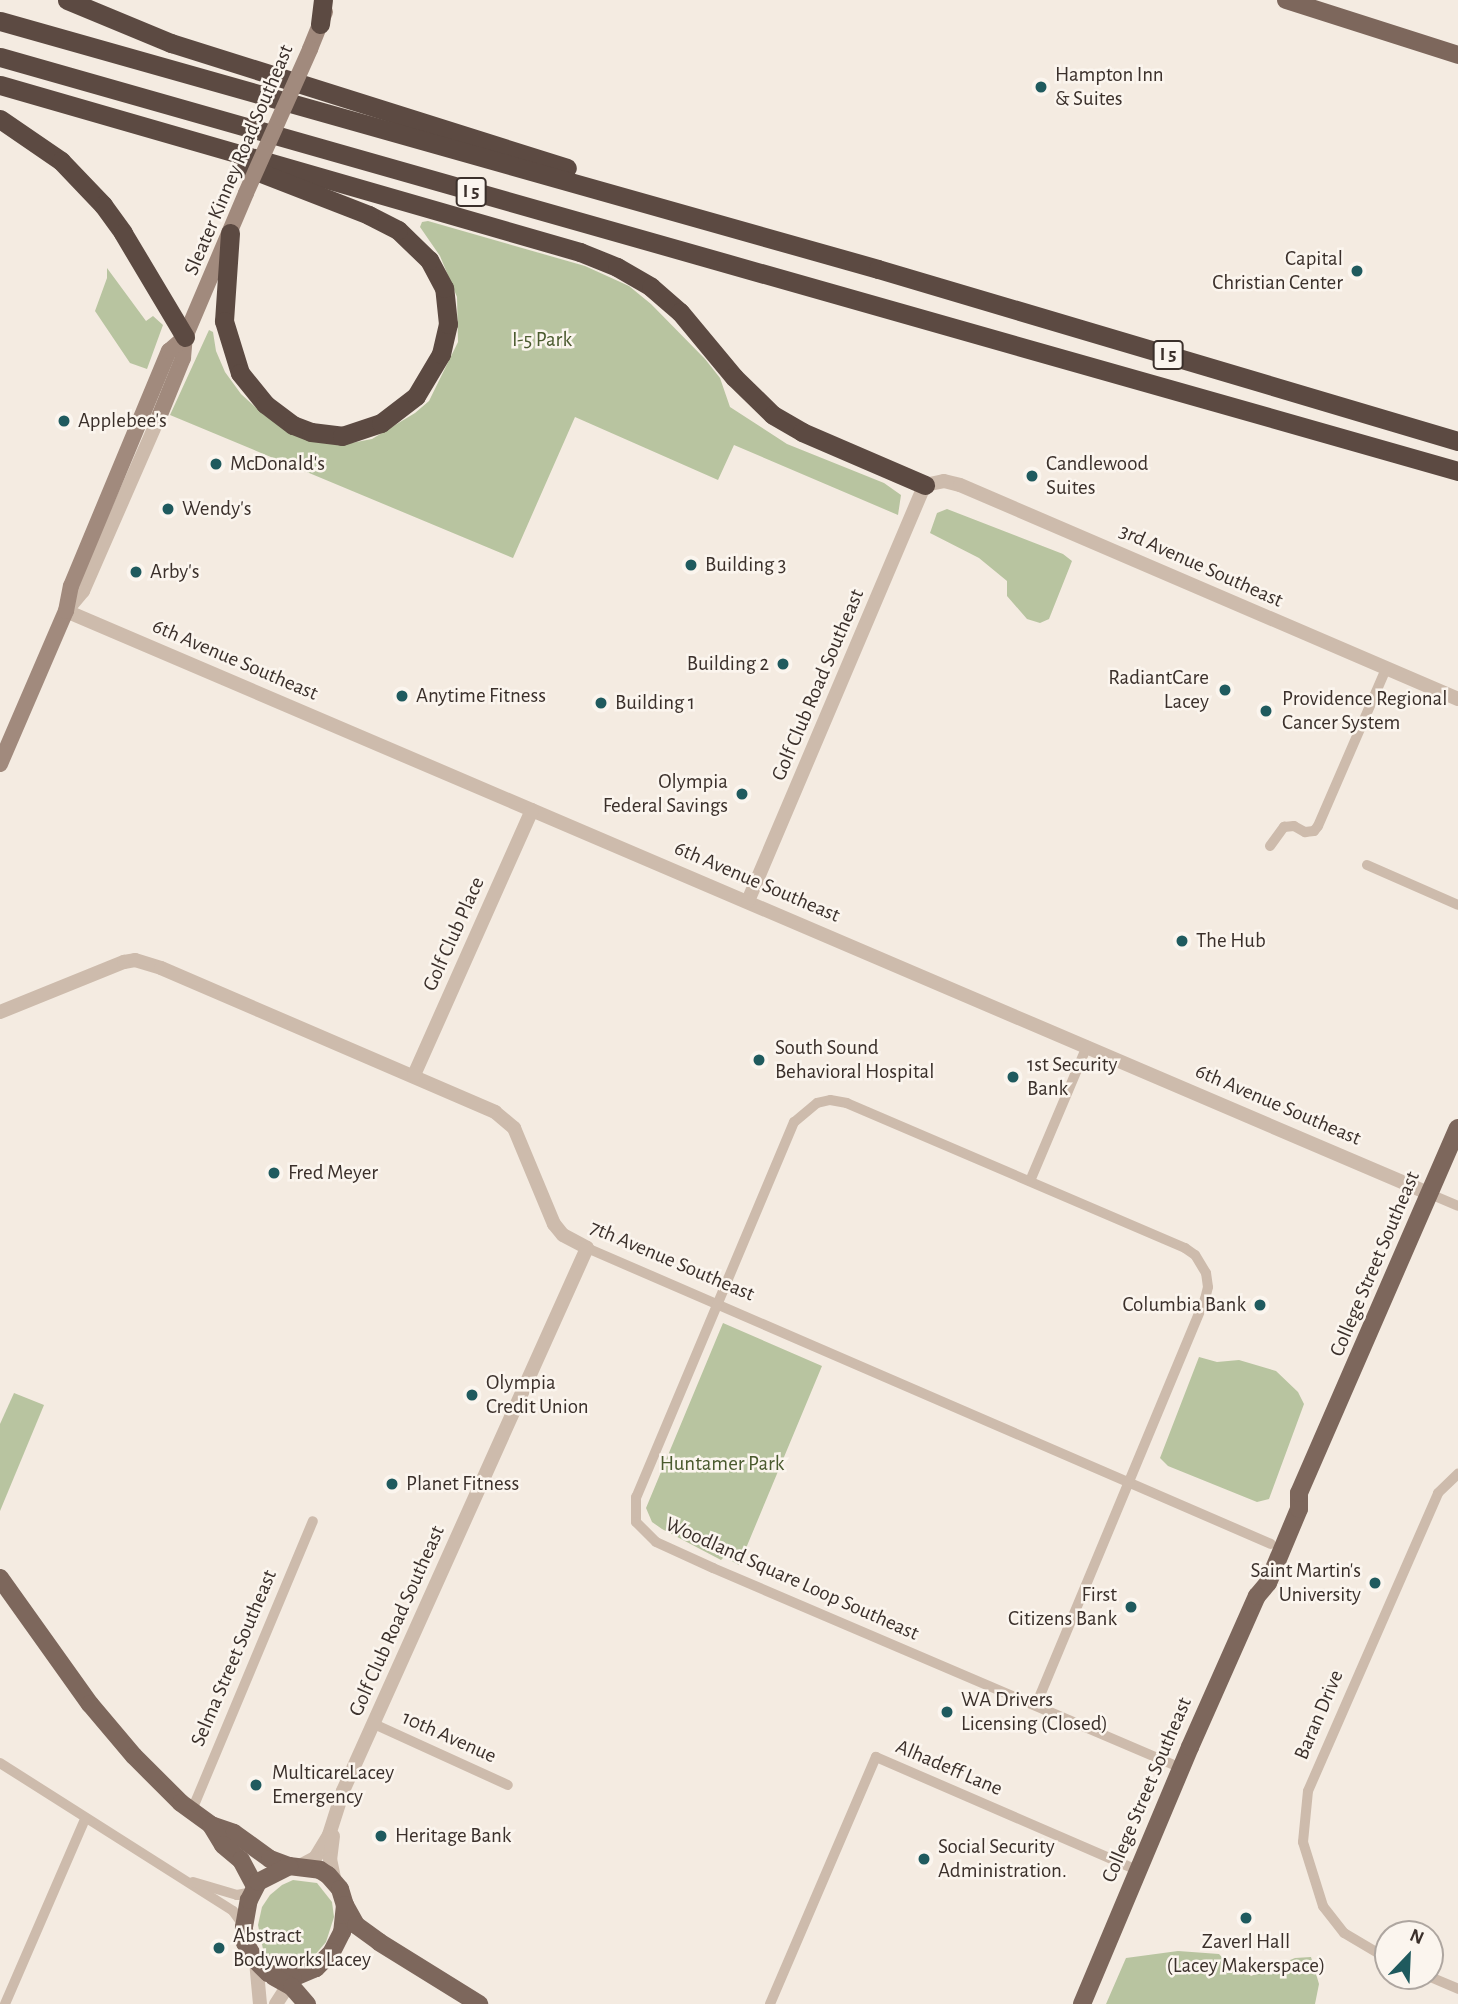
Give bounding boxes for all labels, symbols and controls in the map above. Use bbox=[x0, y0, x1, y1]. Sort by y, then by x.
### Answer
street label: Sleater Kinney Road Southeast bbox=[179, 41, 299, 279]
place label: Hampton Inn & Suites bbox=[1055, 62, 1164, 112]
marker: Hampton Inn & Suites bbox=[1033, 79, 1049, 95]
road number: I 5 bbox=[455, 176, 487, 208]
place label: Capital Christian Center bbox=[1212, 246, 1343, 296]
marker: Capital Christian Center bbox=[1349, 263, 1365, 279]
park label: I-5 Park bbox=[512, 327, 572, 353]
road number: I 5 bbox=[1152, 340, 1184, 370]
place label: Applebee's bbox=[78, 408, 167, 434]
marker: Applebee's bbox=[56, 413, 72, 429]
place label: McDonald's bbox=[230, 451, 325, 477]
place label: Candlewood Suites bbox=[1046, 451, 1148, 501]
marker: McDonald's bbox=[208, 456, 224, 472]
marker: Candlewood Suites bbox=[1024, 468, 1040, 484]
place label: Wendy's bbox=[182, 496, 251, 522]
marker: Wendy's bbox=[160, 501, 176, 517]
street label: 3rd Avenue Southeast bbox=[1115, 519, 1287, 613]
place label: Building 3 bbox=[705, 552, 786, 578]
marker: Building 3 bbox=[683, 557, 699, 573]
place label: Arby's bbox=[150, 559, 199, 585]
marker: Arby's bbox=[128, 564, 144, 580]
street label: Golf Club Road Southeast bbox=[766, 585, 870, 785]
street label: 6th Avenue Southeast bbox=[148, 614, 322, 706]
place label: Building 2 bbox=[687, 651, 769, 677]
marker: Building 2 bbox=[775, 656, 791, 672]
place label: RadiantCare Lacey bbox=[1108, 665, 1209, 715]
marker: RadiantCare Lacey bbox=[1215, 680, 1235, 700]
place label: Anytime Fitness bbox=[416, 683, 546, 709]
place label: Providence Regional Cancer System bbox=[1282, 686, 1448, 736]
marker: Anytime Fitness bbox=[394, 688, 410, 704]
place label: Building 1 bbox=[615, 690, 695, 716]
marker: Building 1 bbox=[593, 695, 609, 711]
marker: Providence Regional Cancer System bbox=[1256, 701, 1276, 721]
place label: Olympia Federal Savings bbox=[603, 769, 728, 819]
marker: Olympia Federal Savings bbox=[734, 786, 750, 802]
street label: 6th Avenue Southeast bbox=[670, 836, 844, 928]
street label: Golf Club Place bbox=[418, 873, 490, 995]
place label: The Hub bbox=[1196, 928, 1266, 954]
marker: The Hub bbox=[1174, 933, 1190, 949]
place label: South Sound Behavioral Hospital bbox=[775, 1035, 934, 1085]
marker: South Sound Behavioral Hospital bbox=[749, 1050, 769, 1070]
place label: 1st Security Bank bbox=[1027, 1052, 1117, 1102]
street label: 6th Avenue Southeast bbox=[1191, 1059, 1365, 1151]
marker: 1st Security Bank bbox=[1005, 1069, 1021, 1085]
place label: Fred Meyer bbox=[288, 1160, 378, 1186]
marker: Fred Meyer bbox=[266, 1165, 282, 1181]
street label: College Street Southeast bbox=[1325, 1168, 1425, 1360]
street label: 7th Avenue Southeast bbox=[586, 1215, 758, 1307]
place label: Columbia Bank bbox=[1122, 1292, 1246, 1318]
marker: Columbia Bank bbox=[1252, 1297, 1268, 1313]
place label: Olympia Credit Union bbox=[486, 1370, 589, 1420]
marker: Olympia Credit Union bbox=[464, 1387, 480, 1403]
park label: Huntamer Park bbox=[660, 1451, 784, 1477]
place label: Planet Fitness bbox=[406, 1471, 519, 1497]
marker: Planet Fitness bbox=[384, 1476, 400, 1492]
street label: Woodland Square Loop Southeast bbox=[661, 1512, 923, 1646]
street label: Golf Club Road Southeast bbox=[344, 1522, 450, 1720]
place label: Saint Martin's University bbox=[1251, 1558, 1361, 1608]
street label: Selma Street Southeast bbox=[185, 1566, 283, 1750]
marker: Saint Martin's University bbox=[1367, 1575, 1383, 1591]
place label: First Citizens Bank bbox=[1008, 1582, 1117, 1632]
marker: First Citizens Bank bbox=[1123, 1599, 1139, 1615]
street label: Baran Drive bbox=[1289, 1666, 1349, 1764]
place label: WA Drivers Licensing (Closed) bbox=[961, 1687, 1108, 1737]
street label: College Street Southeast bbox=[1097, 1694, 1197, 1886]
marker: WA Drivers Licensing (Closed) bbox=[939, 1704, 955, 1720]
street label: 10th Avenue bbox=[398, 1705, 500, 1769]
street label: Alhadeff Lane bbox=[892, 1734, 1006, 1802]
place label: MulticareLacey Emergency bbox=[272, 1760, 394, 1810]
marker: MulticareLacey Emergency bbox=[246, 1775, 266, 1795]
place label: Heritage Bank bbox=[395, 1823, 511, 1849]
marker: Heritage Bank bbox=[373, 1828, 389, 1844]
place label: Social Security Administration. bbox=[938, 1834, 1067, 1884]
marker: Social Security Administration. bbox=[916, 1851, 932, 1867]
marker: Zaverl Hall (Lacey Makerspace) bbox=[1238, 1910, 1254, 1926]
north arrow bbox=[1374, 1920, 1444, 1990]
place label: Abstract Bodyworks Lacey bbox=[233, 1923, 371, 1973]
text: N bbox=[1407, 1926, 1426, 1948]
place label: Zaverl Hall (Lacey Makerspace) bbox=[1167, 1929, 1325, 1979]
marker: Abstract Bodyworks Lacey bbox=[211, 1940, 227, 1956]

